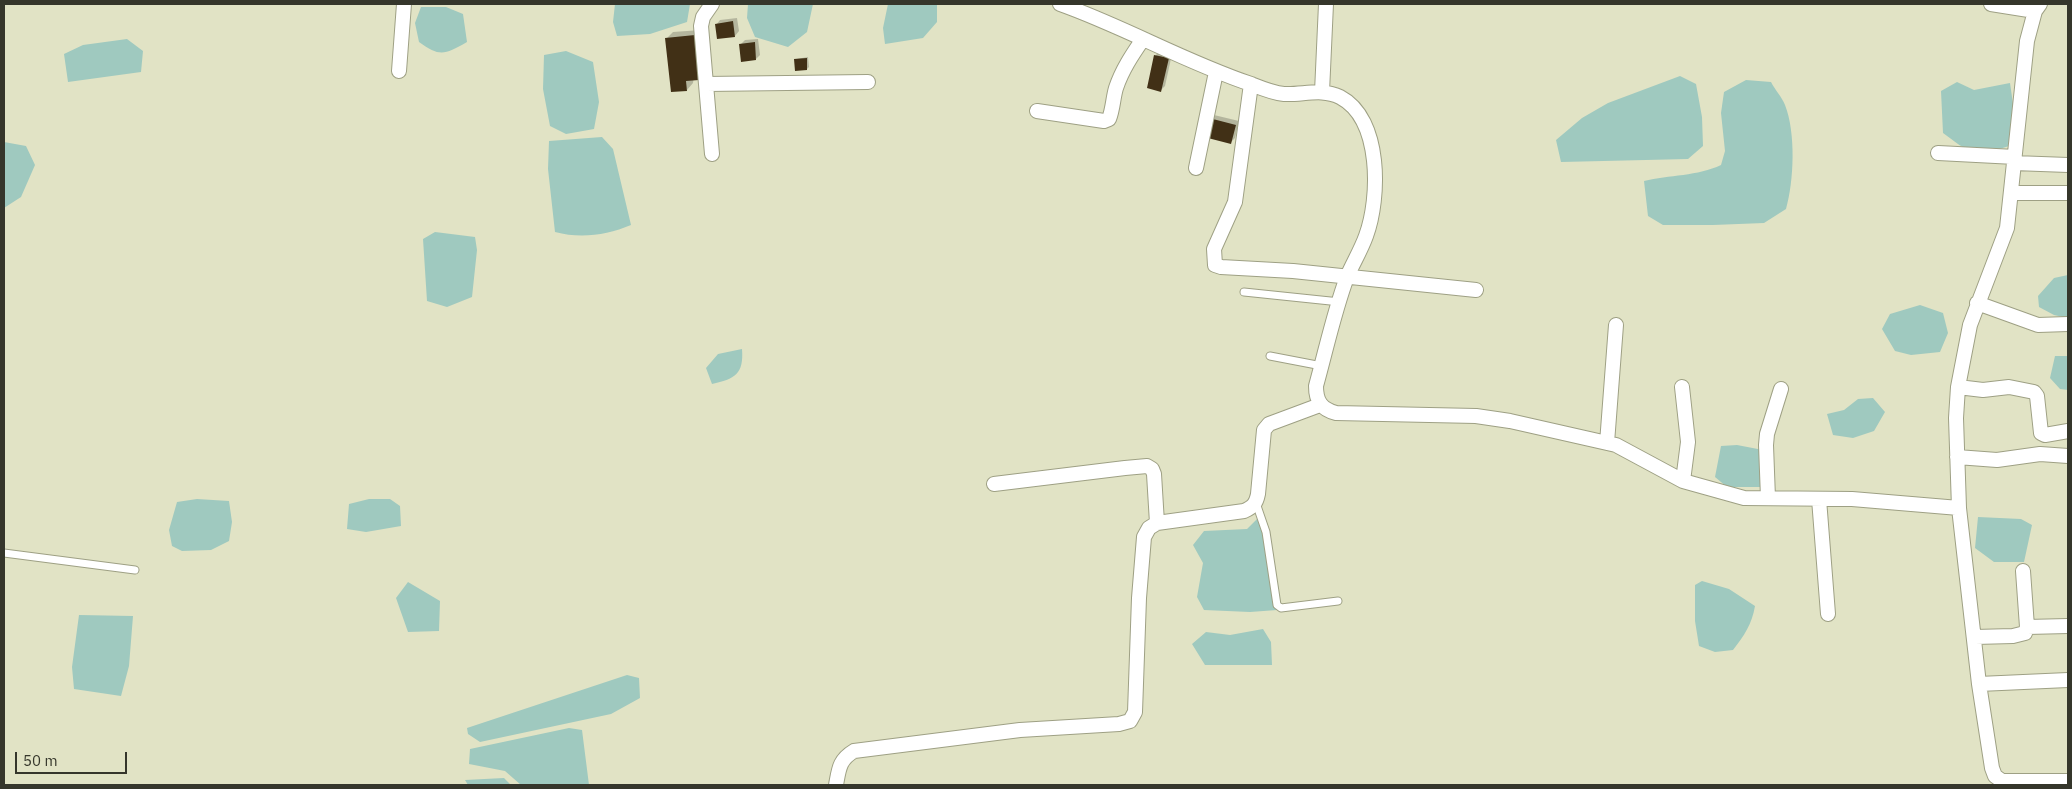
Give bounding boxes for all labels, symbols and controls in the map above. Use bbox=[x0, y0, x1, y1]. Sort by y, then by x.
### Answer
scale bar bbox=[18, 742, 130, 774]
text: 50 m bbox=[23, 751, 58, 770]

